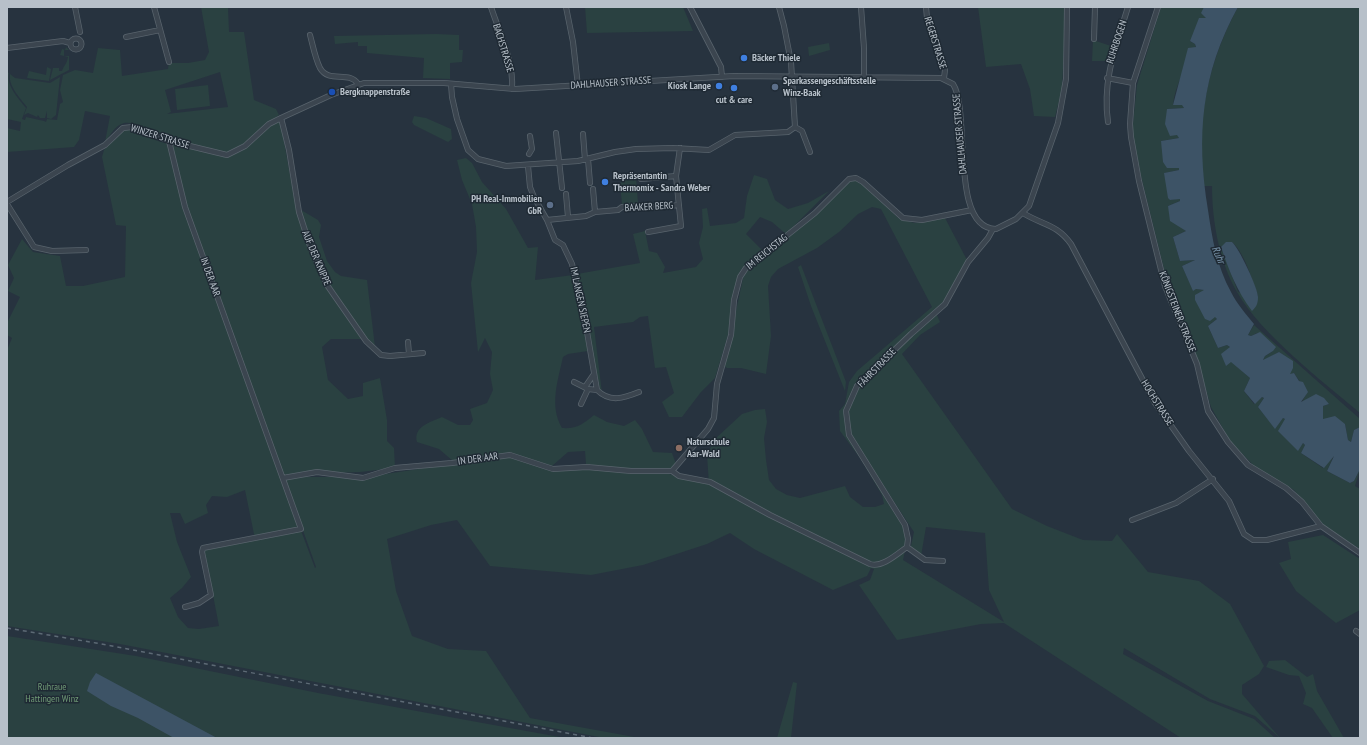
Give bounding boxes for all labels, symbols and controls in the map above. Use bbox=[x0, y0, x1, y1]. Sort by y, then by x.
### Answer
street label: REGERSTRASSE bbox=[921, 15, 949, 71]
street label: RUHRBOGEN bbox=[1104, 19, 1130, 65]
street label: BACHSTRASSE bbox=[490, 22, 516, 74]
place label: Bäcker Thiele bbox=[752, 52, 800, 64]
marker: Bäcker Thiele bbox=[739, 53, 749, 63]
street label: DAHLHAUSER STRASSE bbox=[570, 74, 652, 92]
place label: Sparkassengeschäftsstelle Winz-Baak bbox=[783, 75, 876, 98]
place label: Kiosk Lange bbox=[668, 80, 711, 92]
marker: Kiosk Lange bbox=[714, 81, 724, 91]
marker: Sparkassengeschäftsstelle Winz-Baak bbox=[770, 82, 780, 92]
marker: cut & care bbox=[729, 83, 739, 93]
place label: Bergknappenstraße bbox=[340, 86, 410, 98]
marker: Bergknappenstraße bbox=[327, 87, 337, 97]
street label: DAHLHAUSER STRASSE bbox=[950, 93, 970, 175]
place label: cut & care bbox=[716, 94, 752, 106]
street label: WINZER STRASSE bbox=[129, 122, 191, 152]
place label: Repräsentantin Thermomix - Sandra Weber bbox=[613, 170, 710, 194]
marker: Repräsentantin Thermomix - Sandra Weber bbox=[600, 177, 610, 187]
place label: PH Real-Immobilien GbR bbox=[471, 193, 542, 216]
marker: PH Real-Immobilien GbR bbox=[545, 200, 555, 210]
street label: BAAKER BERG bbox=[624, 200, 674, 214]
street label: AUF DER KNIPPE bbox=[299, 229, 333, 287]
street label: IM REICHSTAG bbox=[744, 232, 790, 272]
water label: Ruhr bbox=[1208, 244, 1228, 266]
street label: IN DER AAR bbox=[197, 256, 223, 298]
street label: IM LANGEN SIEPEN bbox=[567, 266, 593, 334]
street label: KÖNIGSTEINER STRASSE bbox=[1156, 270, 1198, 354]
street label: FÄHRSTRASSE bbox=[855, 346, 899, 390]
street label: HOCHSTRASSE bbox=[1138, 378, 1176, 428]
place label: Naturschule Aar-Wald bbox=[687, 436, 729, 460]
marker: Naturschule Aar-Wald bbox=[674, 443, 684, 453]
street label: IN DER AAR bbox=[457, 450, 499, 468]
park label: Ruhraue Hattingen Winz bbox=[25, 681, 79, 704]

